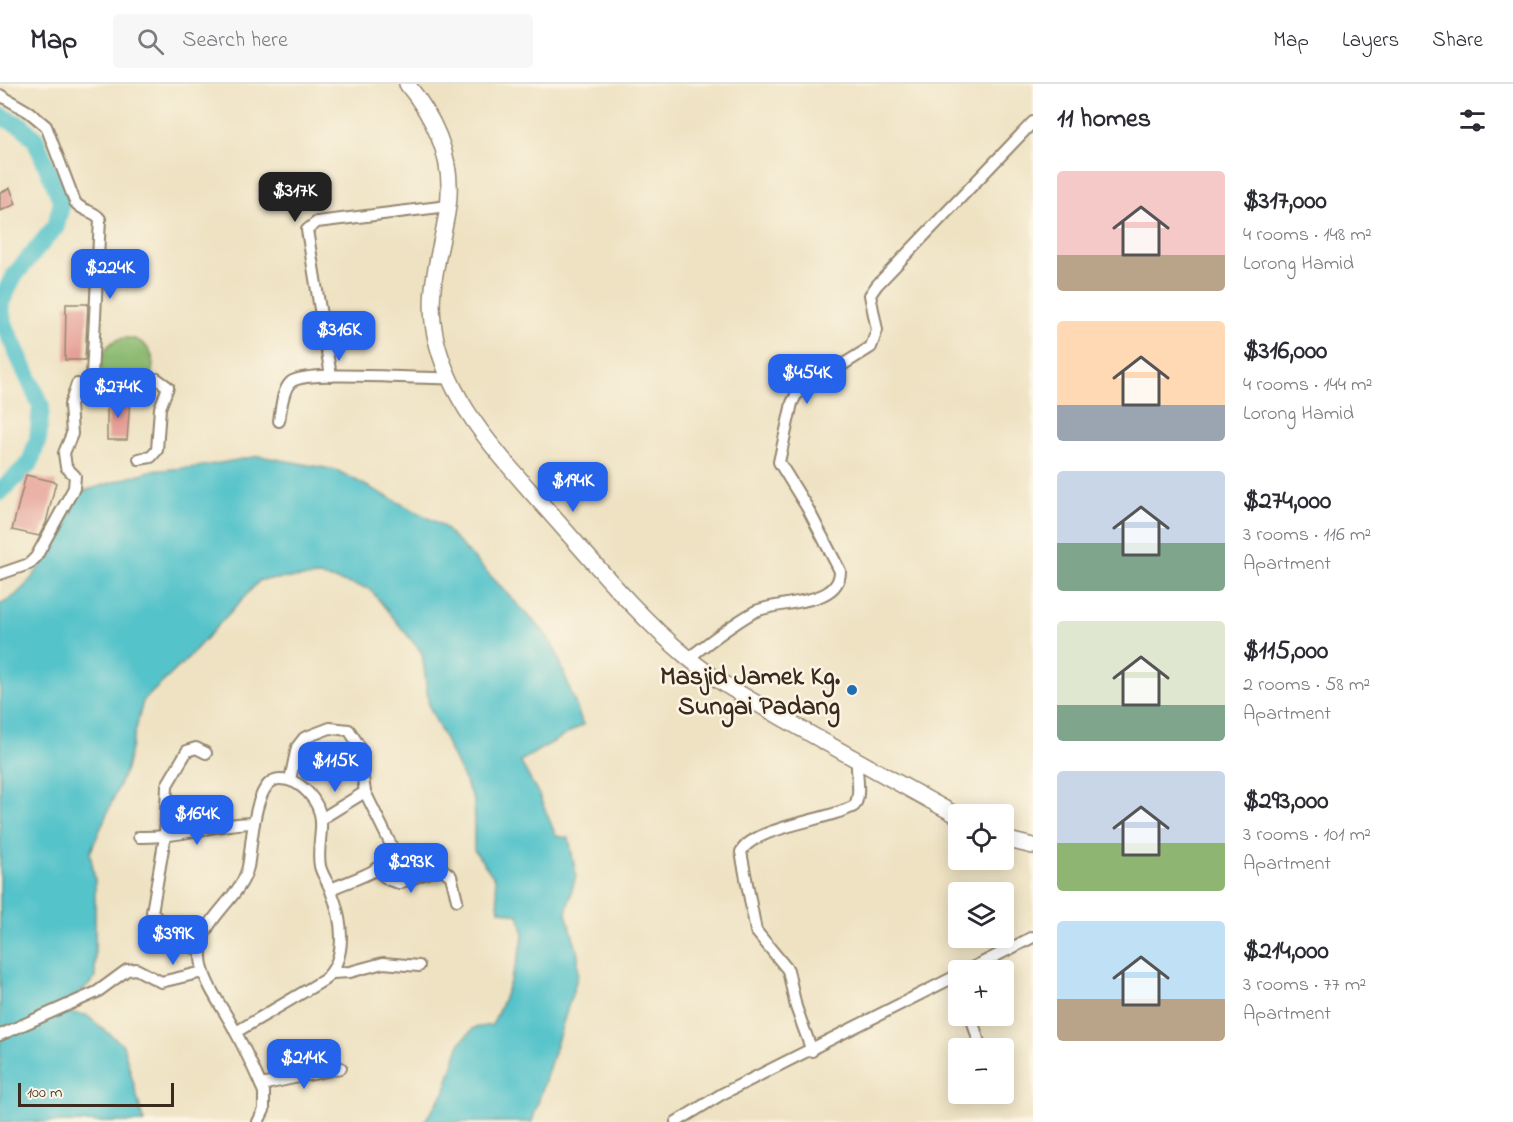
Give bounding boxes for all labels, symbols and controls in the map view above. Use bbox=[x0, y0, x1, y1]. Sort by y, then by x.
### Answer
search box bbox=[113, 14, 533, 68]
text: Map bbox=[30, 21, 77, 62]
icon: search bbox=[134, 25, 167, 58]
text: Search here bbox=[182, 25, 288, 57]
text: Map bbox=[1273, 26, 1309, 56]
text: Layers bbox=[1342, 26, 1399, 56]
text: Share bbox=[1432, 26, 1483, 56]
text: 11 homes bbox=[1057, 101, 1151, 139]
icon: filters bbox=[1456, 104, 1489, 137]
pin: $317K bbox=[253, 172, 337, 223]
text: $317K bbox=[273, 177, 317, 206]
text: $317,000 bbox=[1243, 183, 1327, 221]
icon: home bbox=[1105, 195, 1177, 267]
text: 4 rooms · 148 m² bbox=[1243, 221, 1372, 250]
pin: $224K bbox=[68, 249, 152, 300]
text: Lorong Hamid bbox=[1243, 250, 1354, 279]
text: $224K bbox=[85, 254, 135, 283]
pin: $316K bbox=[297, 311, 381, 362]
text: $316K bbox=[316, 316, 362, 345]
text: $316,000 bbox=[1243, 333, 1327, 371]
icon: home bbox=[1105, 345, 1177, 417]
pin: $454K bbox=[765, 354, 849, 405]
text: $454K bbox=[782, 359, 832, 388]
pin: $274K bbox=[76, 368, 160, 419]
text: 4 rooms · 144 m² bbox=[1243, 371, 1373, 400]
text: $274K bbox=[94, 373, 142, 402]
text: Lorong Hamid bbox=[1243, 400, 1354, 429]
pin: $194K bbox=[531, 462, 615, 513]
text: $194K bbox=[552, 467, 594, 496]
text: $274,000 bbox=[1243, 483, 1331, 521]
icon: home bbox=[1105, 495, 1177, 567]
text: 3 rooms · 116 m² bbox=[1243, 521, 1371, 550]
text: Apartment bbox=[1243, 550, 1331, 579]
text: $115,000 bbox=[1243, 633, 1328, 671]
icon: home bbox=[1105, 645, 1177, 717]
place label: Masjid Jamek Kg. Sungai Padang bbox=[660, 659, 841, 728]
text: 2 rooms · 58 m² bbox=[1243, 671, 1370, 700]
marker: Masjid Jamek Kg. Sungai Padang bbox=[845, 683, 859, 697]
text: Apartment bbox=[1243, 700, 1331, 729]
pin: $115K bbox=[293, 742, 377, 793]
text: $115K bbox=[312, 747, 358, 776]
text: $293,000 bbox=[1243, 783, 1328, 821]
pin: $164K bbox=[155, 795, 239, 846]
icon: home bbox=[1105, 795, 1177, 867]
text: $164K bbox=[174, 800, 220, 829]
map controls bbox=[948, 804, 1014, 1104]
button: locate bbox=[948, 804, 1014, 870]
text: 3 rooms · 101 m² bbox=[1243, 821, 1371, 850]
pin: $293K bbox=[369, 843, 453, 894]
text: $293K bbox=[388, 848, 434, 877]
text: Apartment bbox=[1243, 850, 1331, 879]
button: layers bbox=[948, 882, 1014, 948]
pin: $399K bbox=[131, 915, 215, 966]
text: $399K bbox=[152, 920, 194, 949]
text: $214,000 bbox=[1243, 933, 1329, 971]
icon: home bbox=[1105, 945, 1177, 1017]
button: + bbox=[948, 960, 1014, 1026]
text: 3 rooms · 77 m² bbox=[1243, 971, 1366, 1000]
text: Apartment bbox=[1243, 1000, 1331, 1029]
button: − bbox=[948, 1038, 1014, 1104]
pin: $214K bbox=[262, 1039, 346, 1090]
text: $214K bbox=[281, 1044, 327, 1073]
scale bar bbox=[18, 1080, 174, 1108]
text: 100 m bbox=[27, 1081, 62, 1105]

